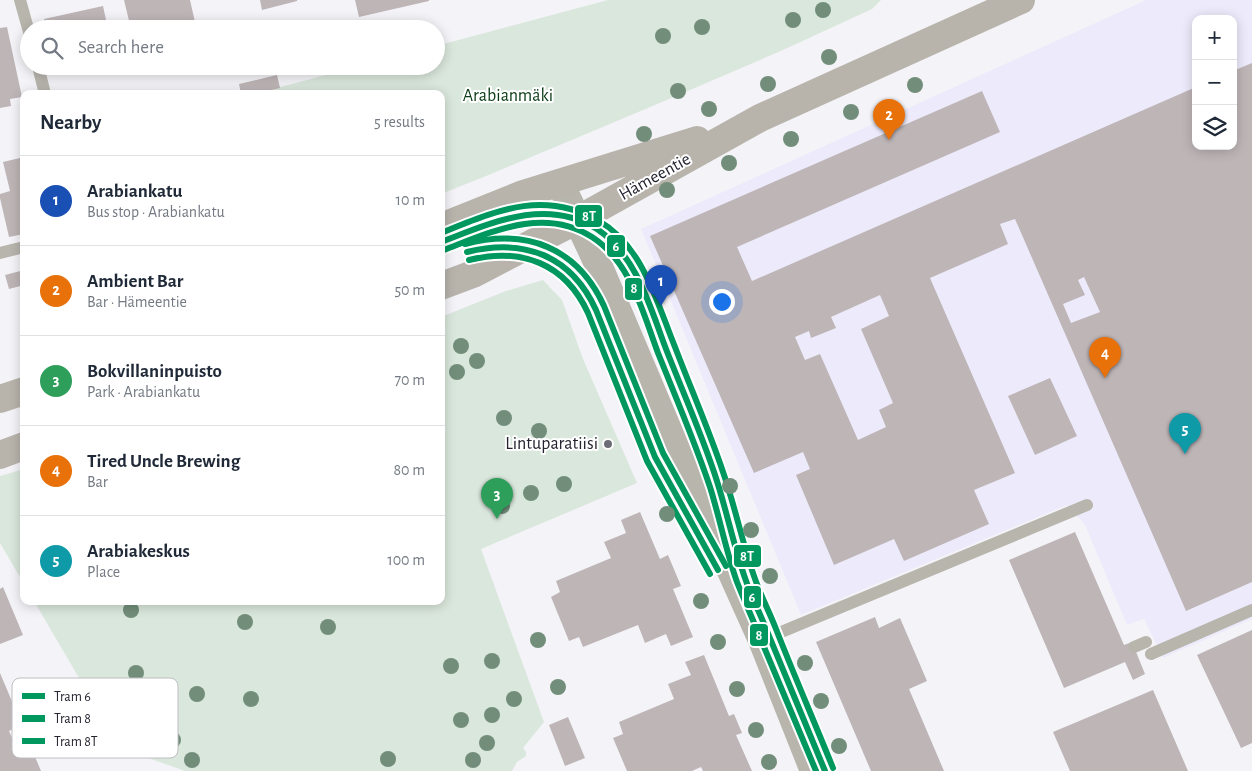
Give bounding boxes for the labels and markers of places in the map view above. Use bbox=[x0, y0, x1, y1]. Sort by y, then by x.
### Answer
pin: 2 bbox=[873, 99, 905, 140]
pin: 1 bbox=[645, 265, 677, 306]
pin: 4 bbox=[1089, 337, 1121, 378]
pin: 5 bbox=[1169, 413, 1201, 454]
place label: Lintuparatiisi bbox=[505, 435, 598, 453]
marker: Lintuparatiisi bbox=[602, 438, 614, 450]
pin: 3 bbox=[481, 478, 513, 519]

